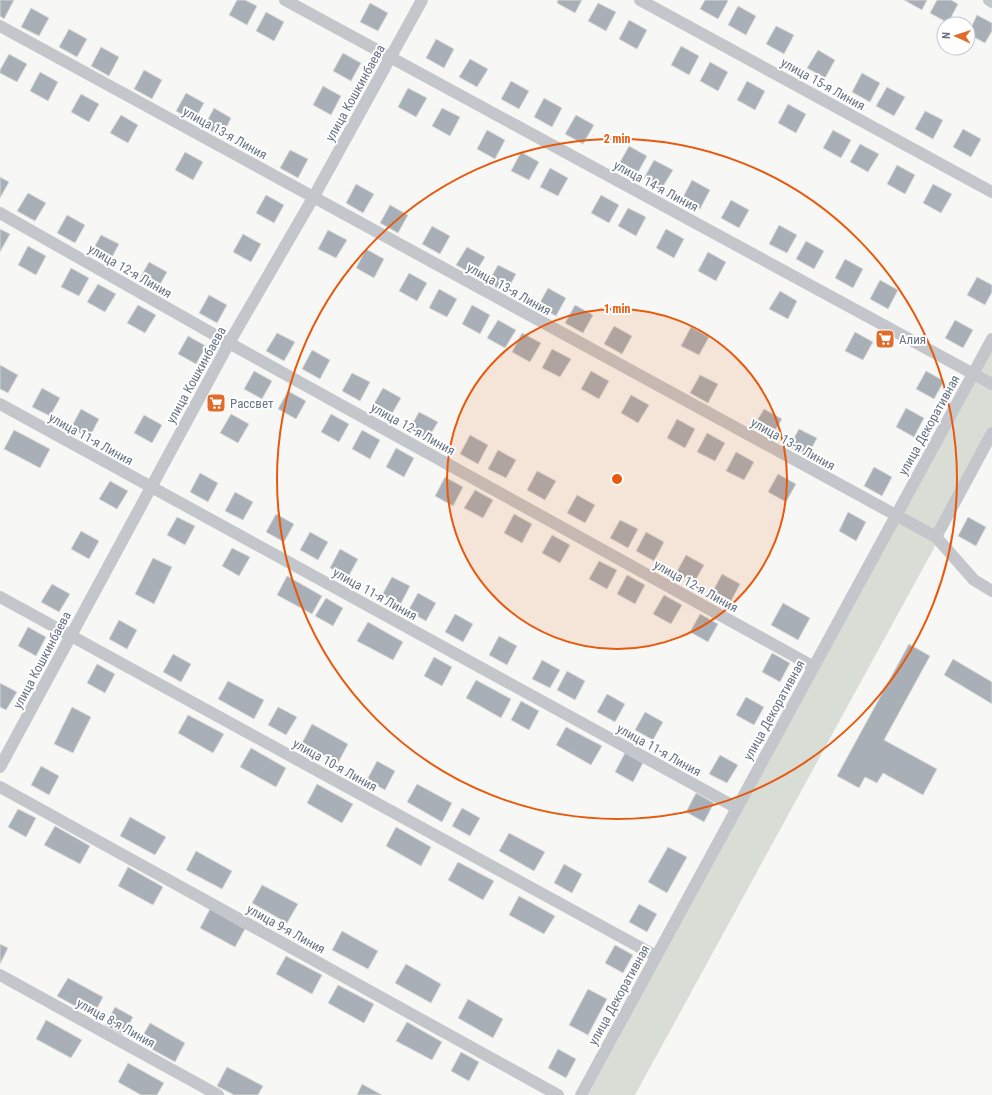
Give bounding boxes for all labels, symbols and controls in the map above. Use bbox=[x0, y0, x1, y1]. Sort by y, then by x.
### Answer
north arrow bbox=[936, 16, 976, 56]
text: N bbox=[940, 32, 953, 39]
street label: улица Кошкинбаева bbox=[322, 42, 388, 144]
street label: улица 15-я Линия bbox=[778, 55, 868, 113]
street label: улица 13-я Линия bbox=[180, 104, 270, 162]
text: 2 min bbox=[604, 132, 630, 146]
street label: улица 14-я Линия bbox=[611, 157, 701, 215]
street label: улица 12-я Линия bbox=[86, 241, 174, 301]
street label: улица 13-я Линия bbox=[464, 260, 554, 318]
text: 1 min bbox=[604, 302, 630, 316]
street label: улица Кошкинбаева bbox=[163, 324, 229, 426]
supermarket icon: Алия bbox=[874, 328, 896, 350]
place label: Алия bbox=[899, 332, 926, 347]
street label: улица Декоративная bbox=[895, 372, 963, 478]
supermarket icon: Рассвет bbox=[205, 392, 227, 414]
place label: Рассвет bbox=[230, 396, 274, 411]
street label: улица 12-я Линия bbox=[368, 400, 458, 458]
street label: улица 11-я Линия bbox=[46, 410, 136, 468]
street label: улица 13-я Линия bbox=[748, 415, 838, 473]
centre of rings bbox=[610, 472, 624, 486]
street label: улица 12-я Линия bbox=[651, 557, 741, 615]
street label: улица 11-я Линия bbox=[330, 565, 420, 623]
street label: улица Кошкинбаева bbox=[10, 609, 74, 711]
street label: улица Декоративная bbox=[740, 657, 808, 763]
street label: улица 11-я Линия bbox=[614, 721, 704, 779]
street label: улица 10-я Линия bbox=[290, 736, 380, 794]
street label: улица 9-я Линия bbox=[244, 901, 328, 957]
street label: улица Декоративная bbox=[585, 942, 653, 1048]
street label: улица 8-я Линия bbox=[74, 995, 158, 1051]

